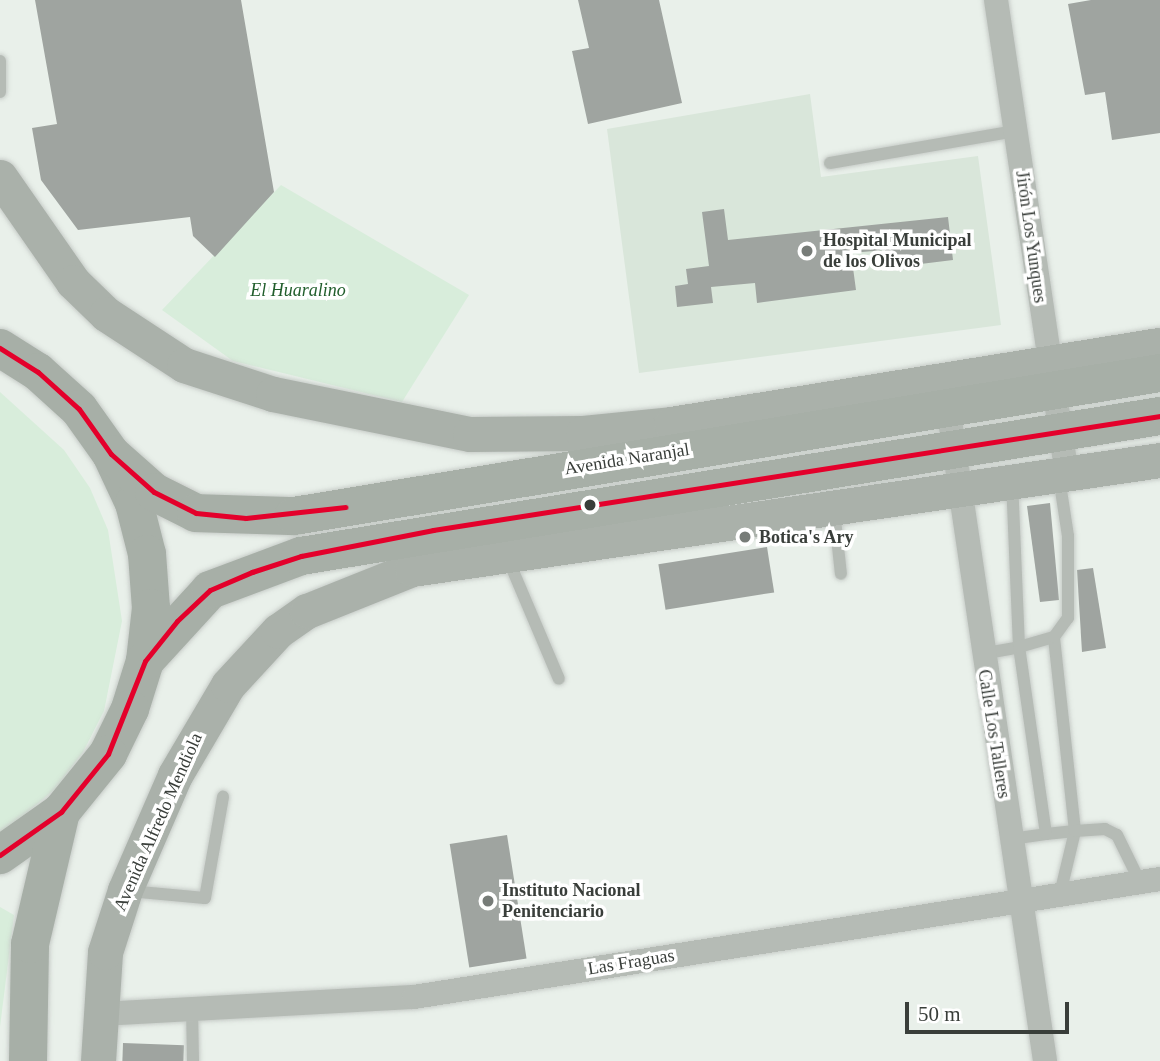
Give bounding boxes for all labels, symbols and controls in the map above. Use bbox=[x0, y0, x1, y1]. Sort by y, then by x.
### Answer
street label: Jirón Los Yunques bbox=[1011, 169, 1051, 305]
place label: Hospìtal Municipal de los Olivos bbox=[823, 230, 972, 272]
marker: Hospìtal Municipal de los Olivos bbox=[797, 241, 817, 261]
park label: El Huaralino bbox=[250, 279, 346, 301]
street label: Avenida Naranjal bbox=[563, 438, 691, 480]
unlabelled marker bbox=[583, 498, 597, 512]
place label: Botica's Ary bbox=[759, 526, 854, 548]
marker: Botica's Ary bbox=[737, 529, 753, 545]
street label: Calle Los Talleres bbox=[973, 668, 1015, 800]
street label: Avenida Alfredo Mendiola bbox=[109, 729, 207, 915]
place label: Instituto Nacional Penitenciario bbox=[502, 880, 641, 922]
marker: Instituto Nacional Penitenciario bbox=[480, 893, 496, 909]
street label: Las Fraguas bbox=[586, 944, 676, 980]
scale bar bbox=[908, 988, 1072, 1032]
text: 50 m bbox=[918, 1002, 961, 1026]

